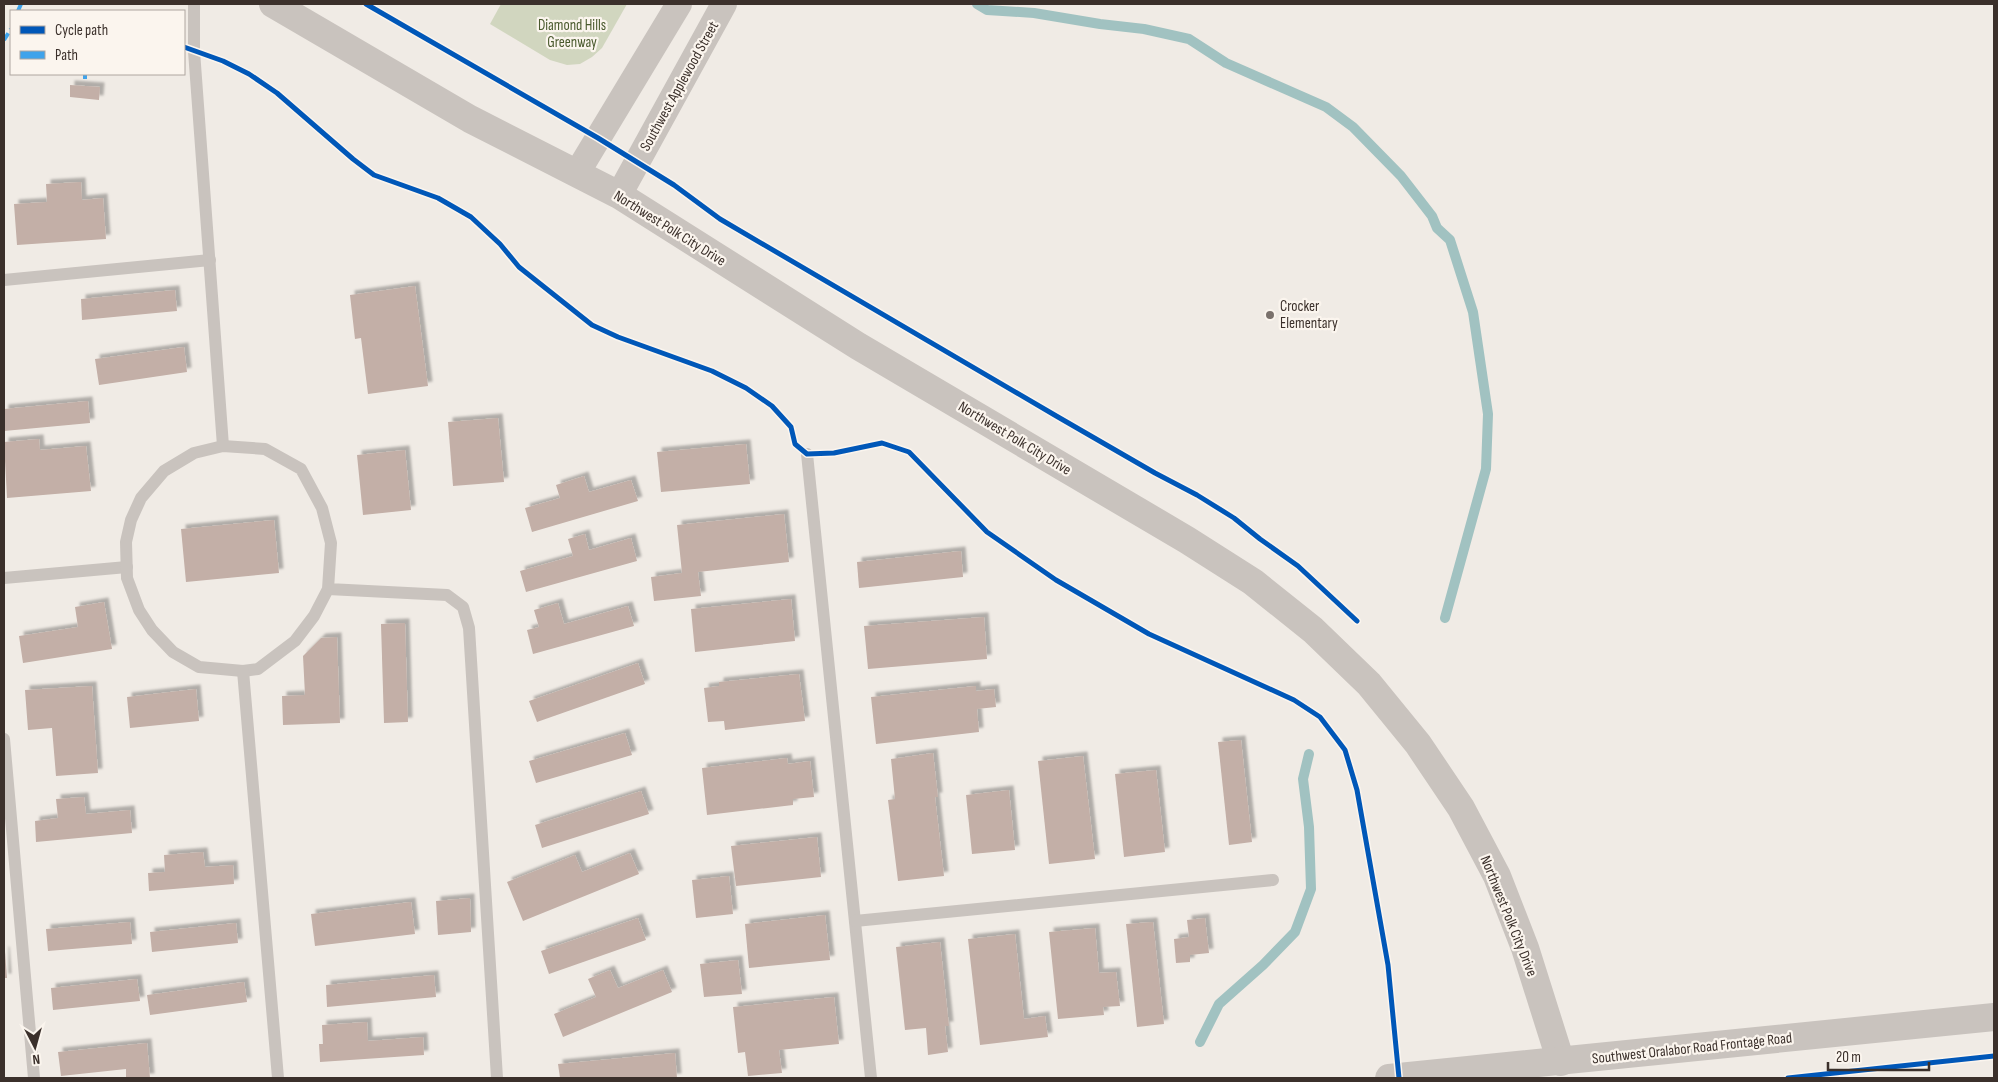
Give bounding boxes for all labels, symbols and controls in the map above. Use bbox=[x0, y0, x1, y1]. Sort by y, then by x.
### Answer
legend bbox=[10, 10, 185, 75]
park label: Diamond Hills Greenway bbox=[538, 16, 606, 52]
street label: Southwest Applewood Street bbox=[636, 18, 723, 155]
text: Cycle path bbox=[55, 21, 108, 40]
text: Path bbox=[55, 46, 78, 65]
street label: Northwest Polk City Drive bbox=[610, 186, 729, 271]
place label: Crocker Elementary bbox=[1280, 297, 1338, 333]
marker: Crocker Elementary bbox=[1264, 309, 1276, 321]
street label: Northwest Polk City Drive bbox=[955, 397, 1075, 480]
street label: Northwest Polk City Drive bbox=[1476, 853, 1541, 979]
north arrow bbox=[10, 1022, 60, 1072]
street label: Southwest Oralabor Road Frontage Road bbox=[1591, 1029, 1793, 1068]
scale bar bbox=[1828, 1040, 1929, 1072]
text: 20 m bbox=[1836, 1048, 1861, 1067]
text: N bbox=[32, 1051, 41, 1068]

